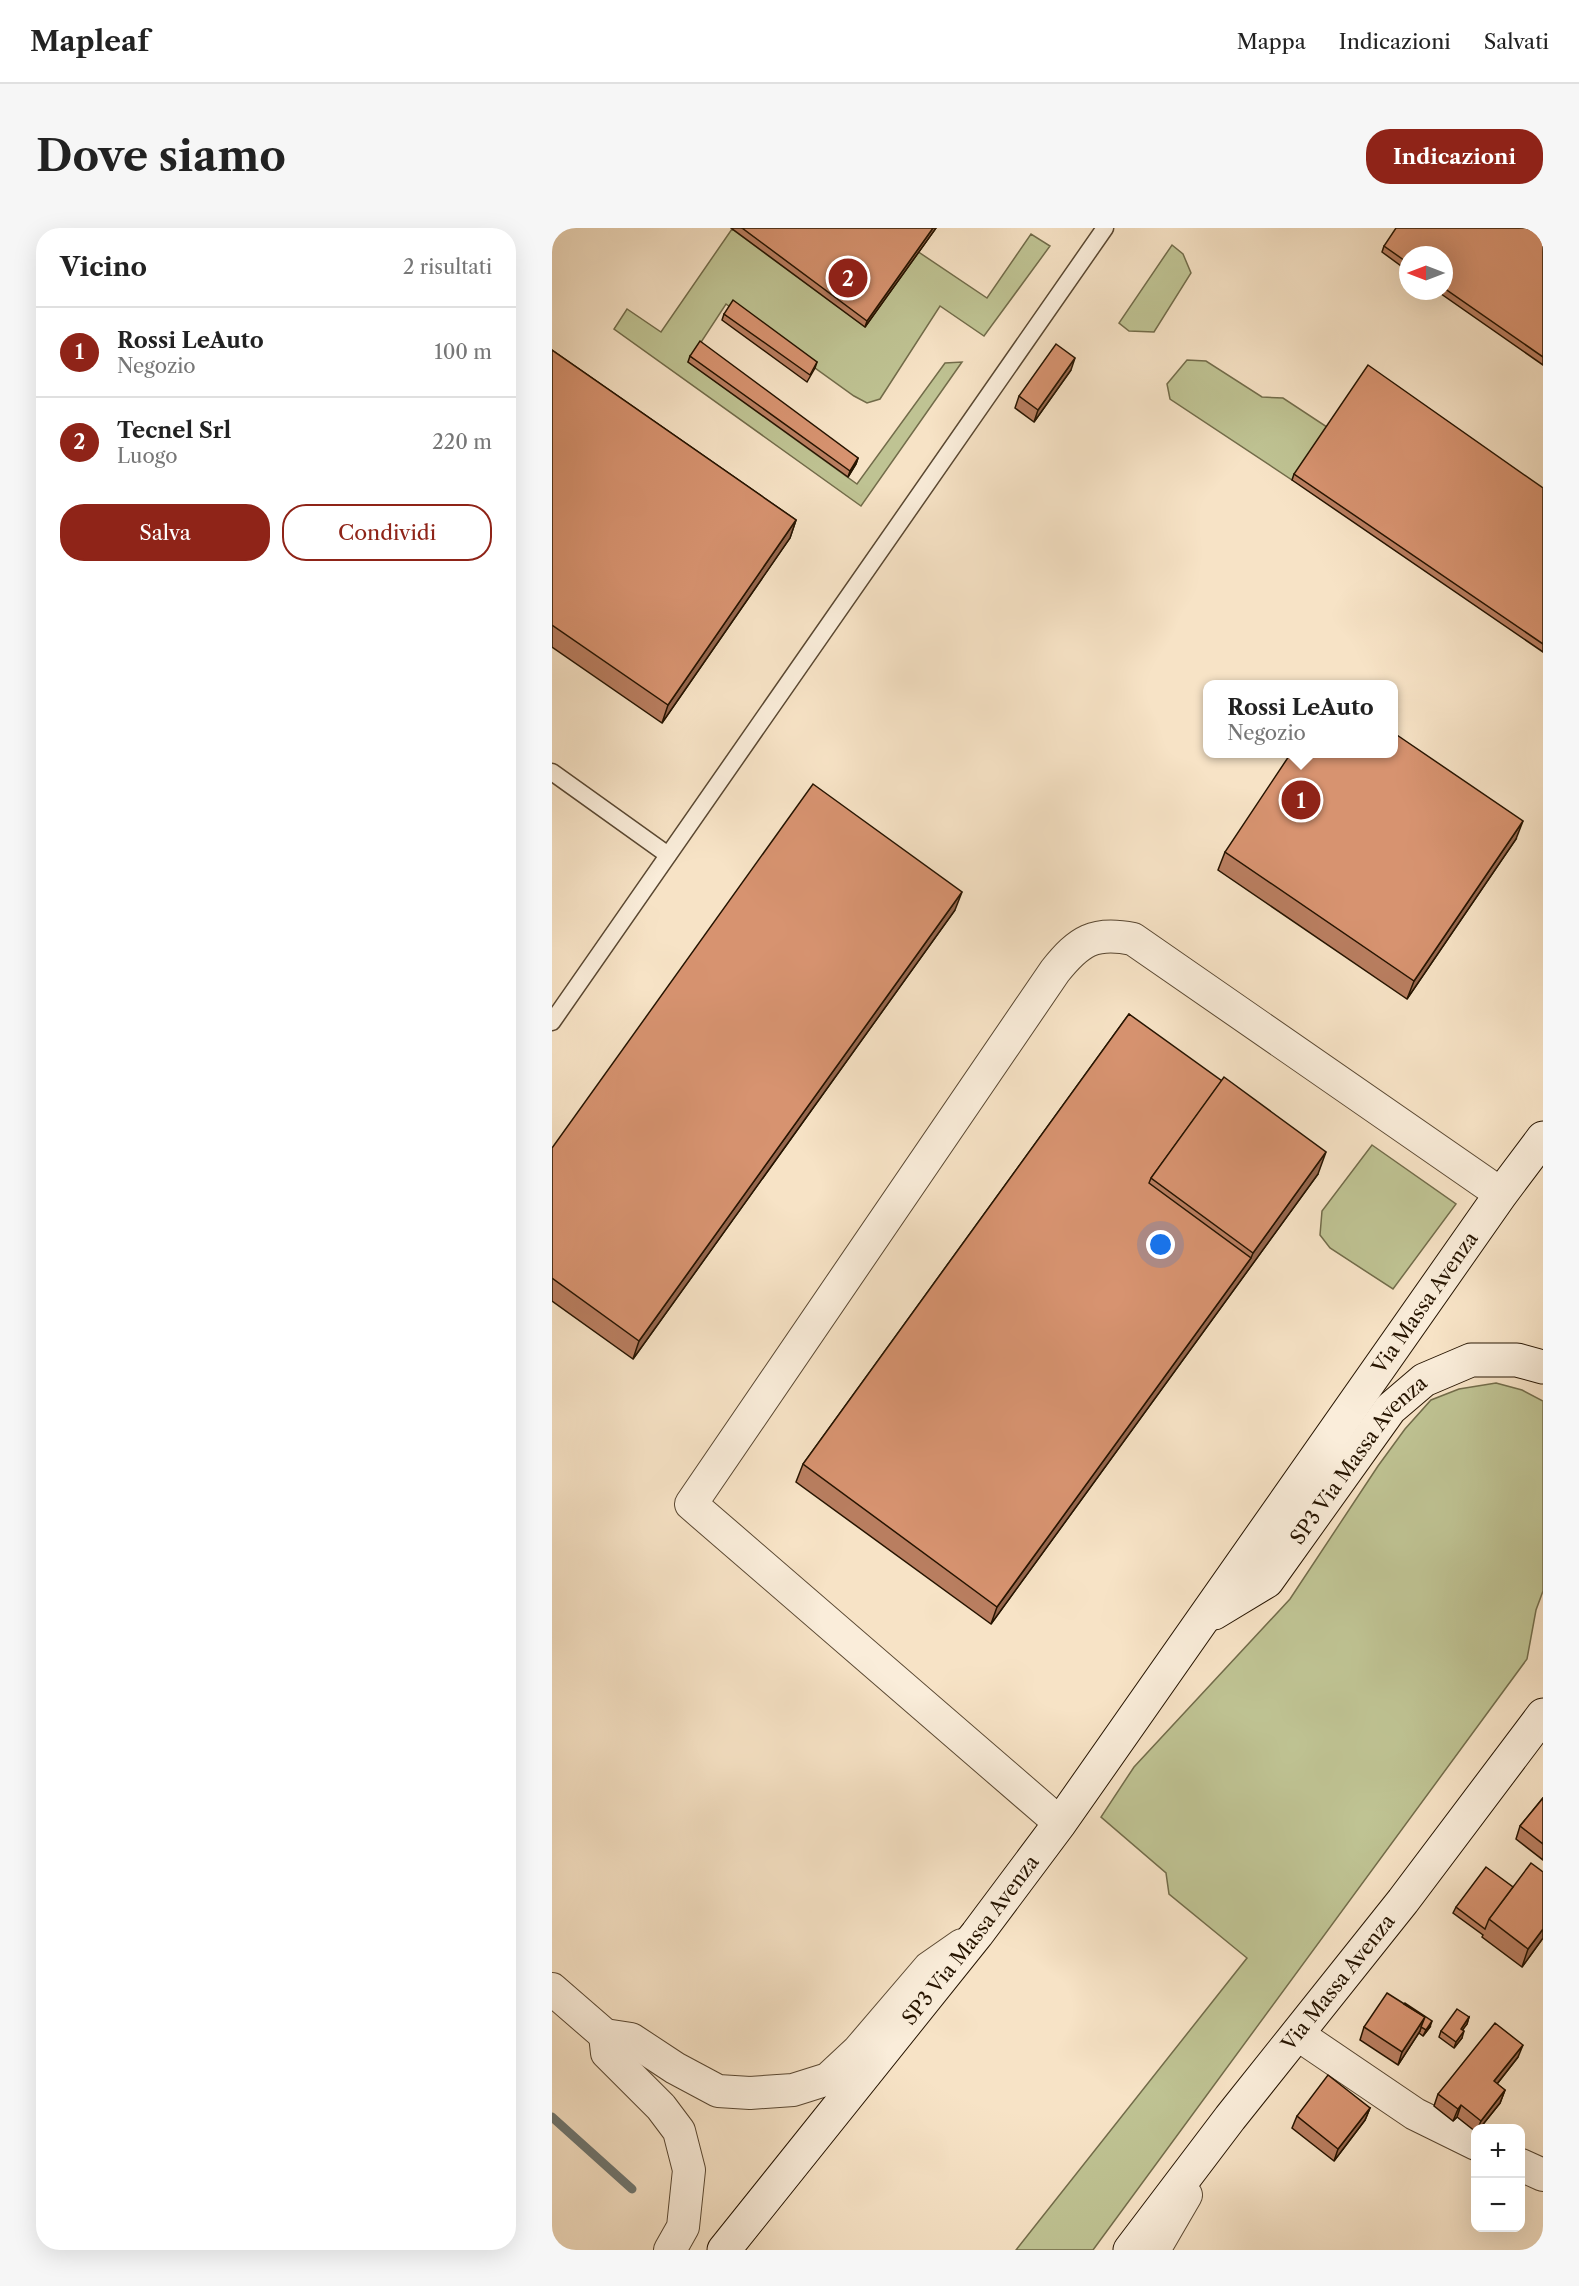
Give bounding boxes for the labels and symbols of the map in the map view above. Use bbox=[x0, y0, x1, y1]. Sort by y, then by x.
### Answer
north arrow bbox=[1399, 246, 1453, 300]
pin: 2 bbox=[828, 256, 868, 300]
pin: 1 bbox=[1282, 778, 1320, 822]
street label: Via Massa Avenza bbox=[1366, 1227, 1483, 1379]
your location bbox=[1146, 1230, 1175, 1259]
street label: SP3 Via Massa Avenza bbox=[1285, 1371, 1432, 1549]
street label: SP3 Via Massa Avenza bbox=[897, 1850, 1044, 2030]
street label: Via Massa Avenza bbox=[1276, 1909, 1400, 2056]

